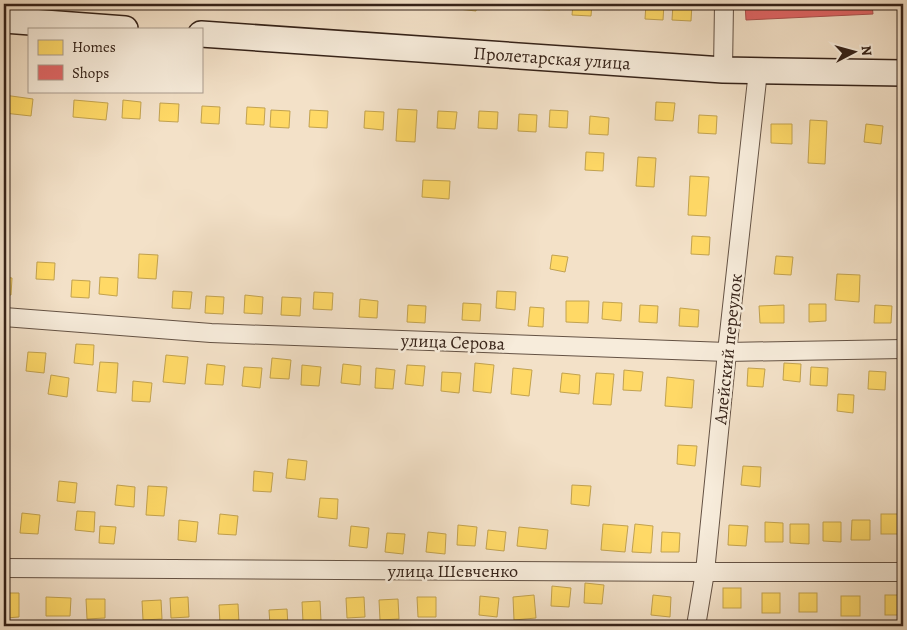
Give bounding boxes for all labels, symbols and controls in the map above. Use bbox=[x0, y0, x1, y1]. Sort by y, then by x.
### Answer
legend bbox=[28, 28, 202, 92]
north arrow bbox=[830, 28, 880, 78]
text: Homes bbox=[72, 37, 116, 57]
street label: Пролетарская улица bbox=[473, 41, 632, 76]
text: N bbox=[856, 45, 876, 57]
text: Shops bbox=[72, 63, 109, 83]
street label: Алейский переулок bbox=[708, 272, 748, 427]
street label: улица Серова bbox=[400, 328, 506, 356]
street label: улица Шевченко bbox=[387, 559, 518, 583]

